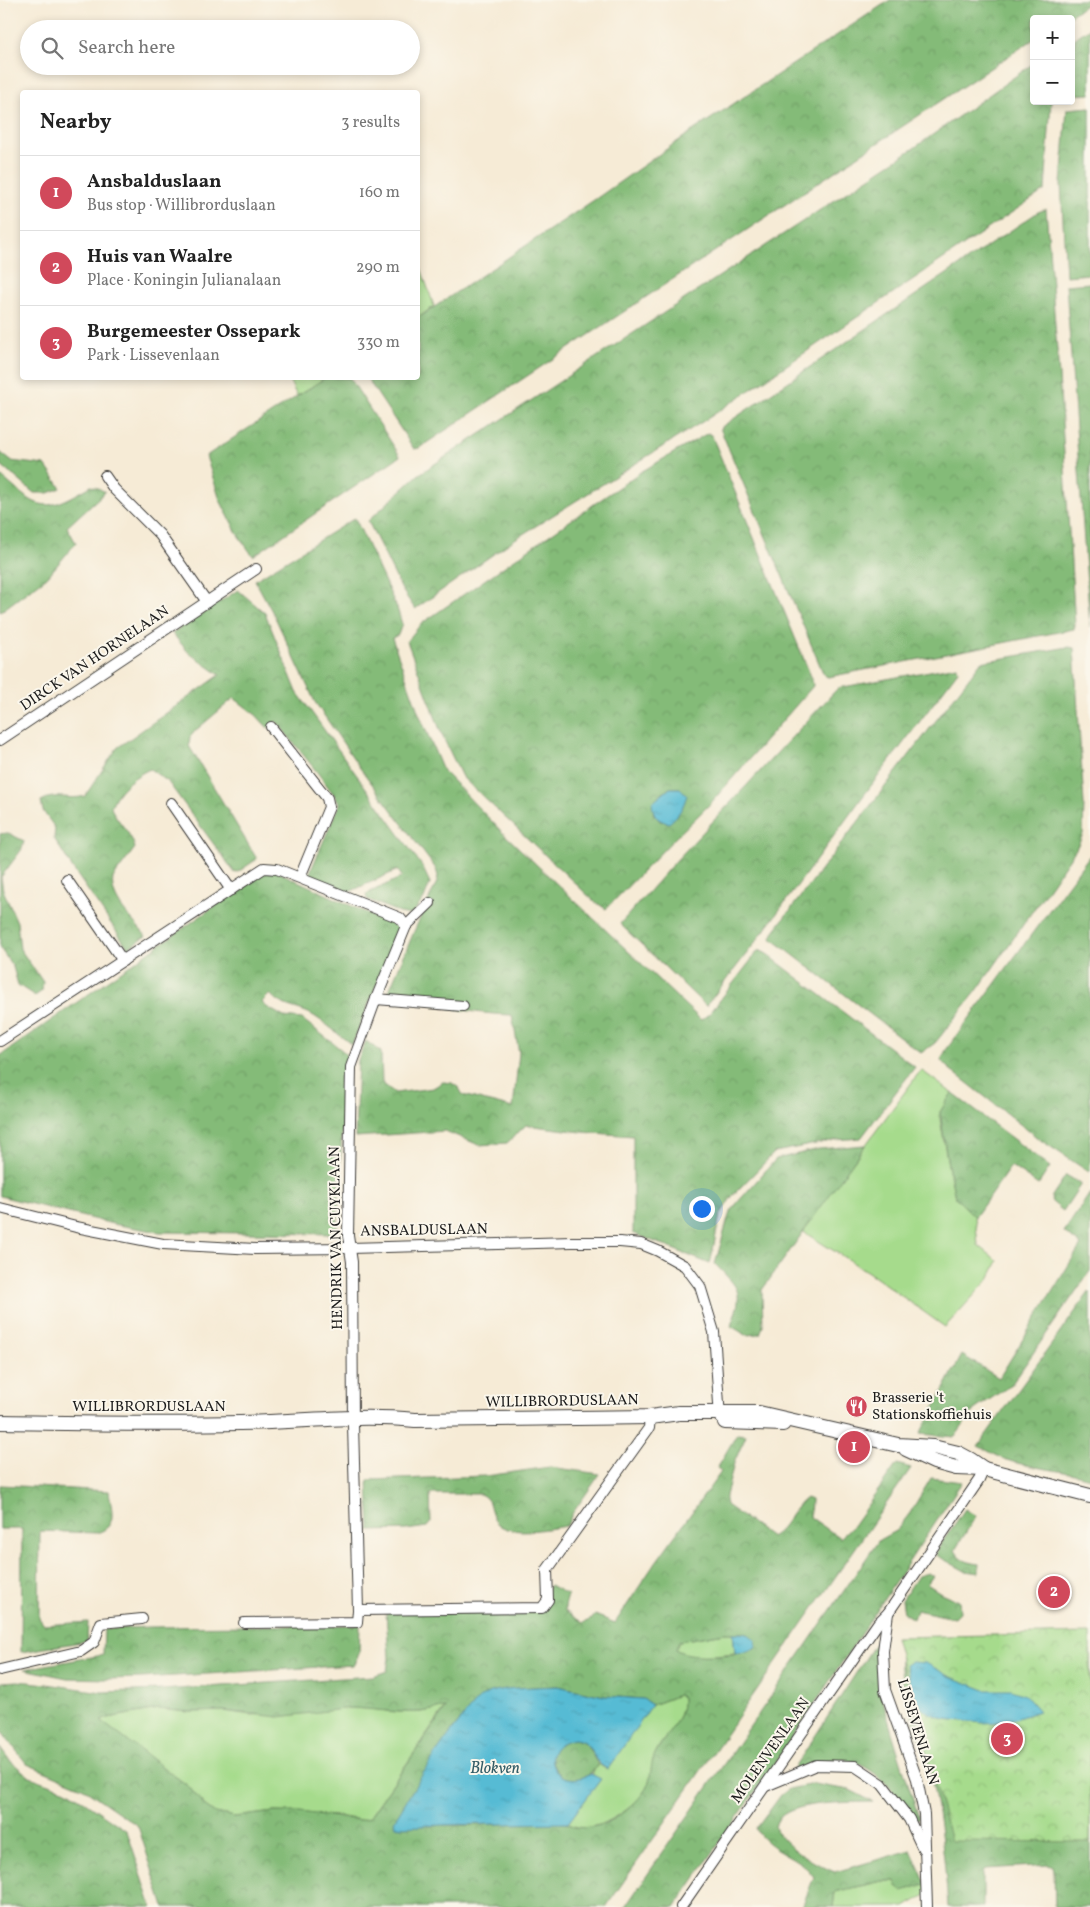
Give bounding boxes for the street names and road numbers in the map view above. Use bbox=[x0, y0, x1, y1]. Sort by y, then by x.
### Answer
street label: DIRCK VAN HORNELAAN bbox=[16, 601, 174, 717]
street label: HENDRIK VAN CUYKLAAN bbox=[325, 1146, 349, 1330]
street label: ANSBALDUSLAAN bbox=[360, 1219, 488, 1243]
street label: WILLIBRORDUSLAAN bbox=[485, 1390, 639, 1414]
street label: WILLIBRORDUSLAAN bbox=[72, 1397, 226, 1418]
street label: LISSEVENLAAN bbox=[891, 1676, 943, 1788]
street label: MOLENVENLAAN bbox=[727, 1694, 815, 1808]

